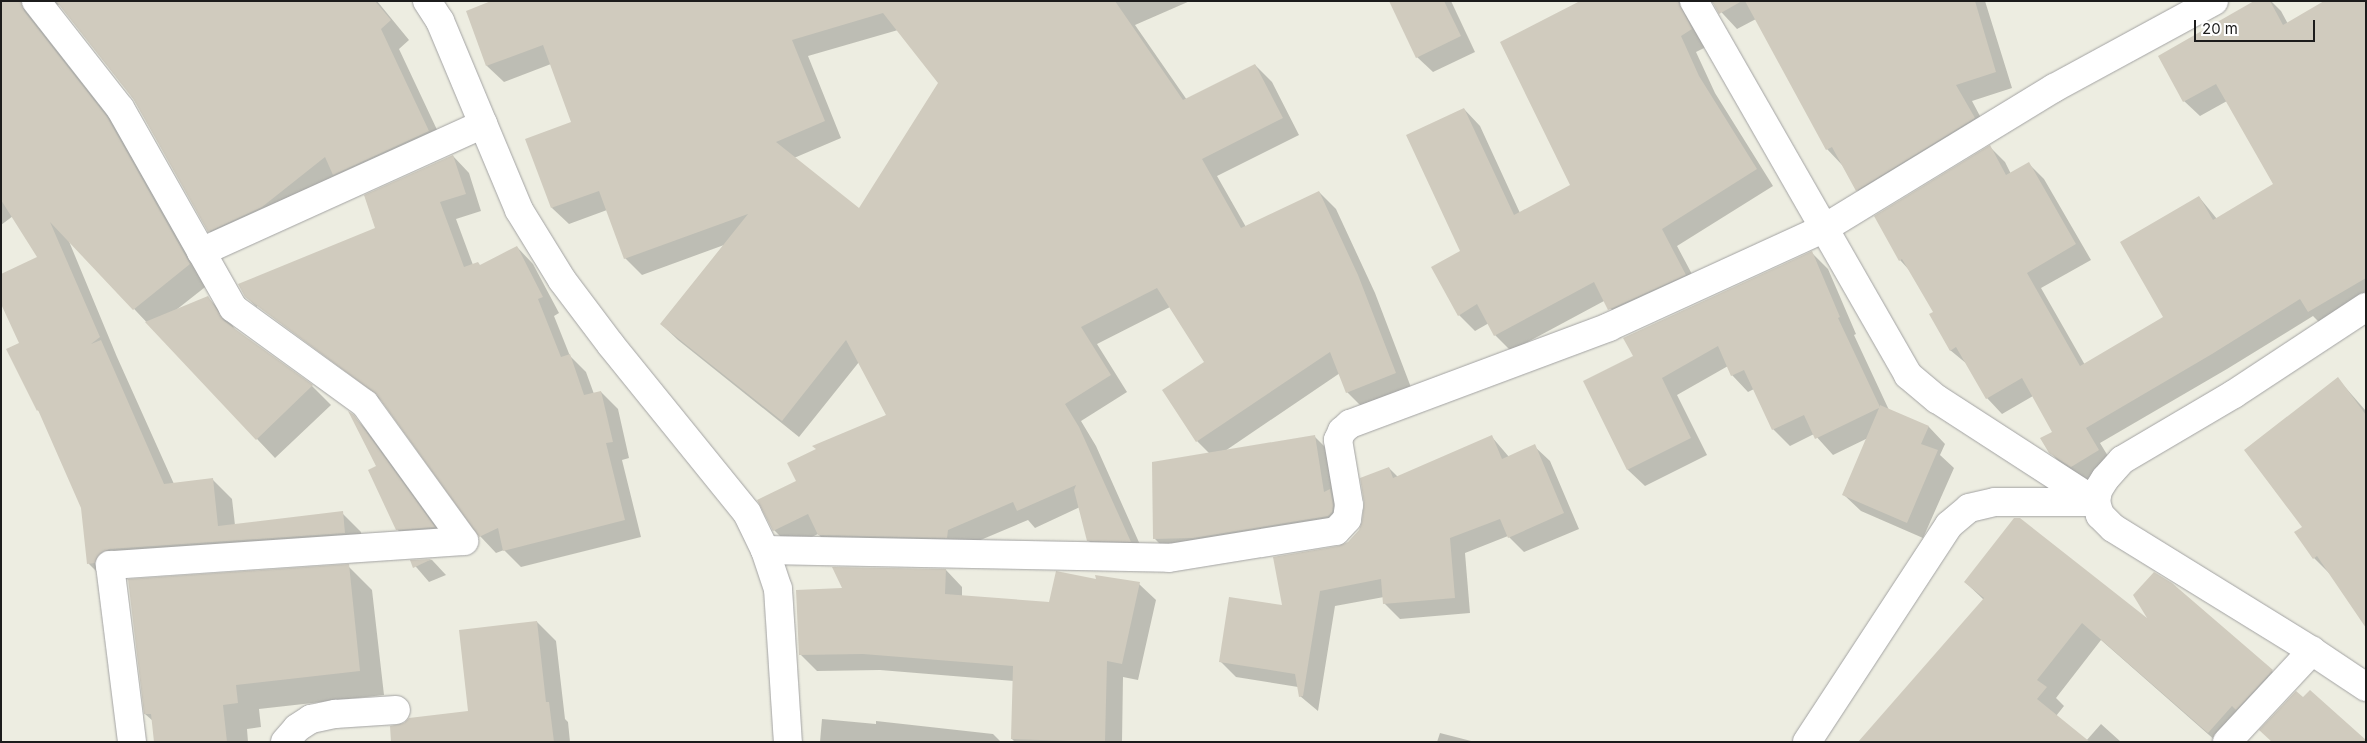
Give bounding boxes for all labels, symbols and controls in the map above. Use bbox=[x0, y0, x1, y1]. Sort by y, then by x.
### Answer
scale bar bbox=[2197, 10, 2318, 42]
text: 20 m bbox=[2202, 19, 2238, 38]

